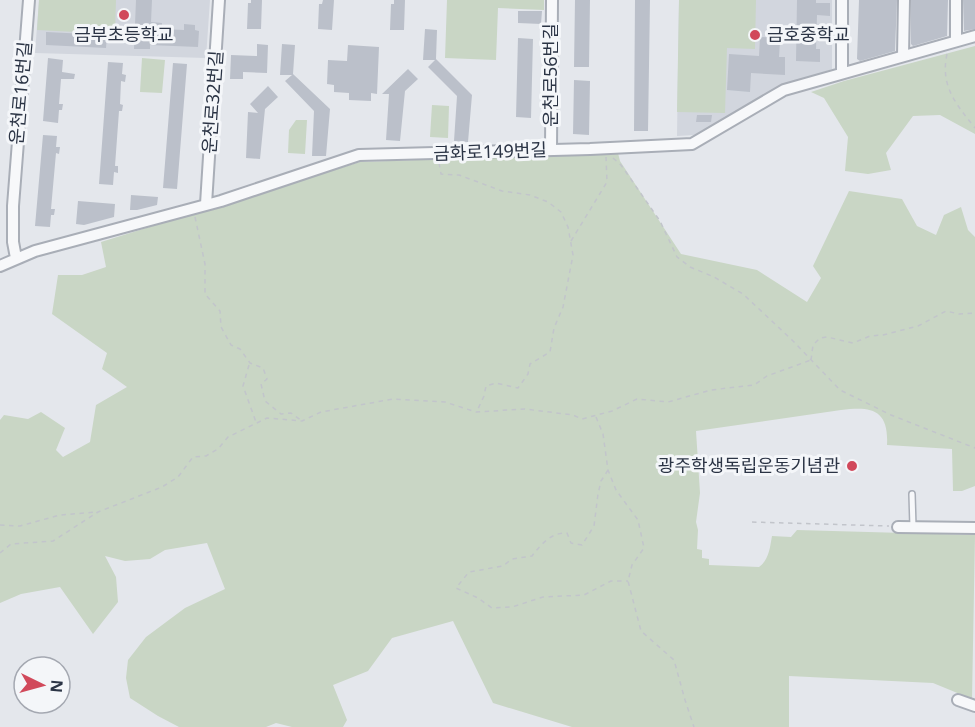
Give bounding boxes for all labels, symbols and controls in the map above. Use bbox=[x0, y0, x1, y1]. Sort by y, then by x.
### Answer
marker: 금부초등학교 bbox=[117, 8, 131, 22]
place label: 금부초등학교 bbox=[74, 22, 174, 46]
place label: 금호중학교 bbox=[767, 22, 850, 46]
street label: 운천로56번길 bbox=[538, 23, 562, 127]
marker: 금호중학교 bbox=[748, 28, 762, 42]
street label: 운천로16번길 bbox=[4, 40, 36, 145]
street label: 운천로32번길 bbox=[196, 50, 228, 154]
street label: 금화로149번길 bbox=[433, 137, 547, 165]
place label: 광주학생독립운동기념관 bbox=[658, 453, 840, 477]
marker: 광주학생독립운동기념관 bbox=[845, 459, 859, 473]
north arrow bbox=[12, 655, 72, 715]
text: N bbox=[45, 679, 68, 694]

